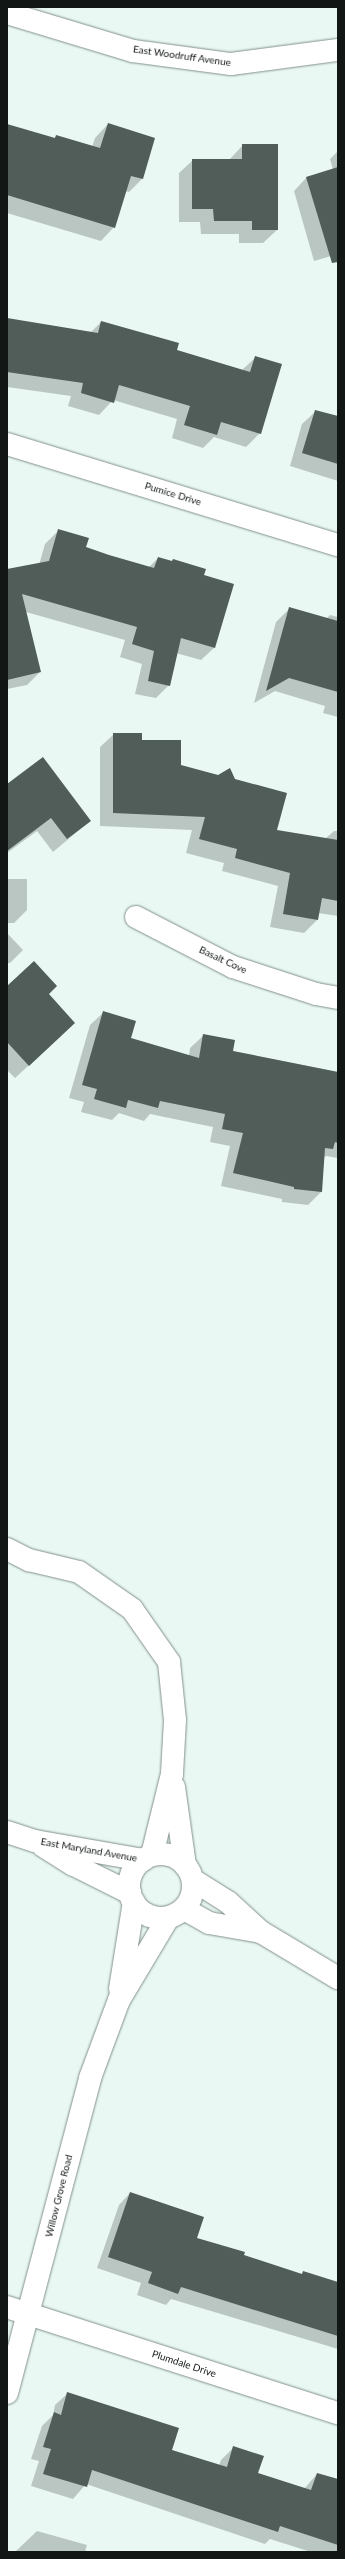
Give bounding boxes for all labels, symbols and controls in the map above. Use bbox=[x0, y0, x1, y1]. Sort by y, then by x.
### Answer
street label: East Woodruff Avenue bbox=[132, 43, 232, 69]
street label: Pumice Drive bbox=[143, 480, 203, 508]
street label: Basalt Cove bbox=[197, 944, 249, 976]
street label: East Maryland Avenue bbox=[40, 1836, 138, 1864]
street label: Willow Grove Road bbox=[43, 2153, 75, 2239]
street label: Plumdale Drive bbox=[150, 2348, 218, 2380]

